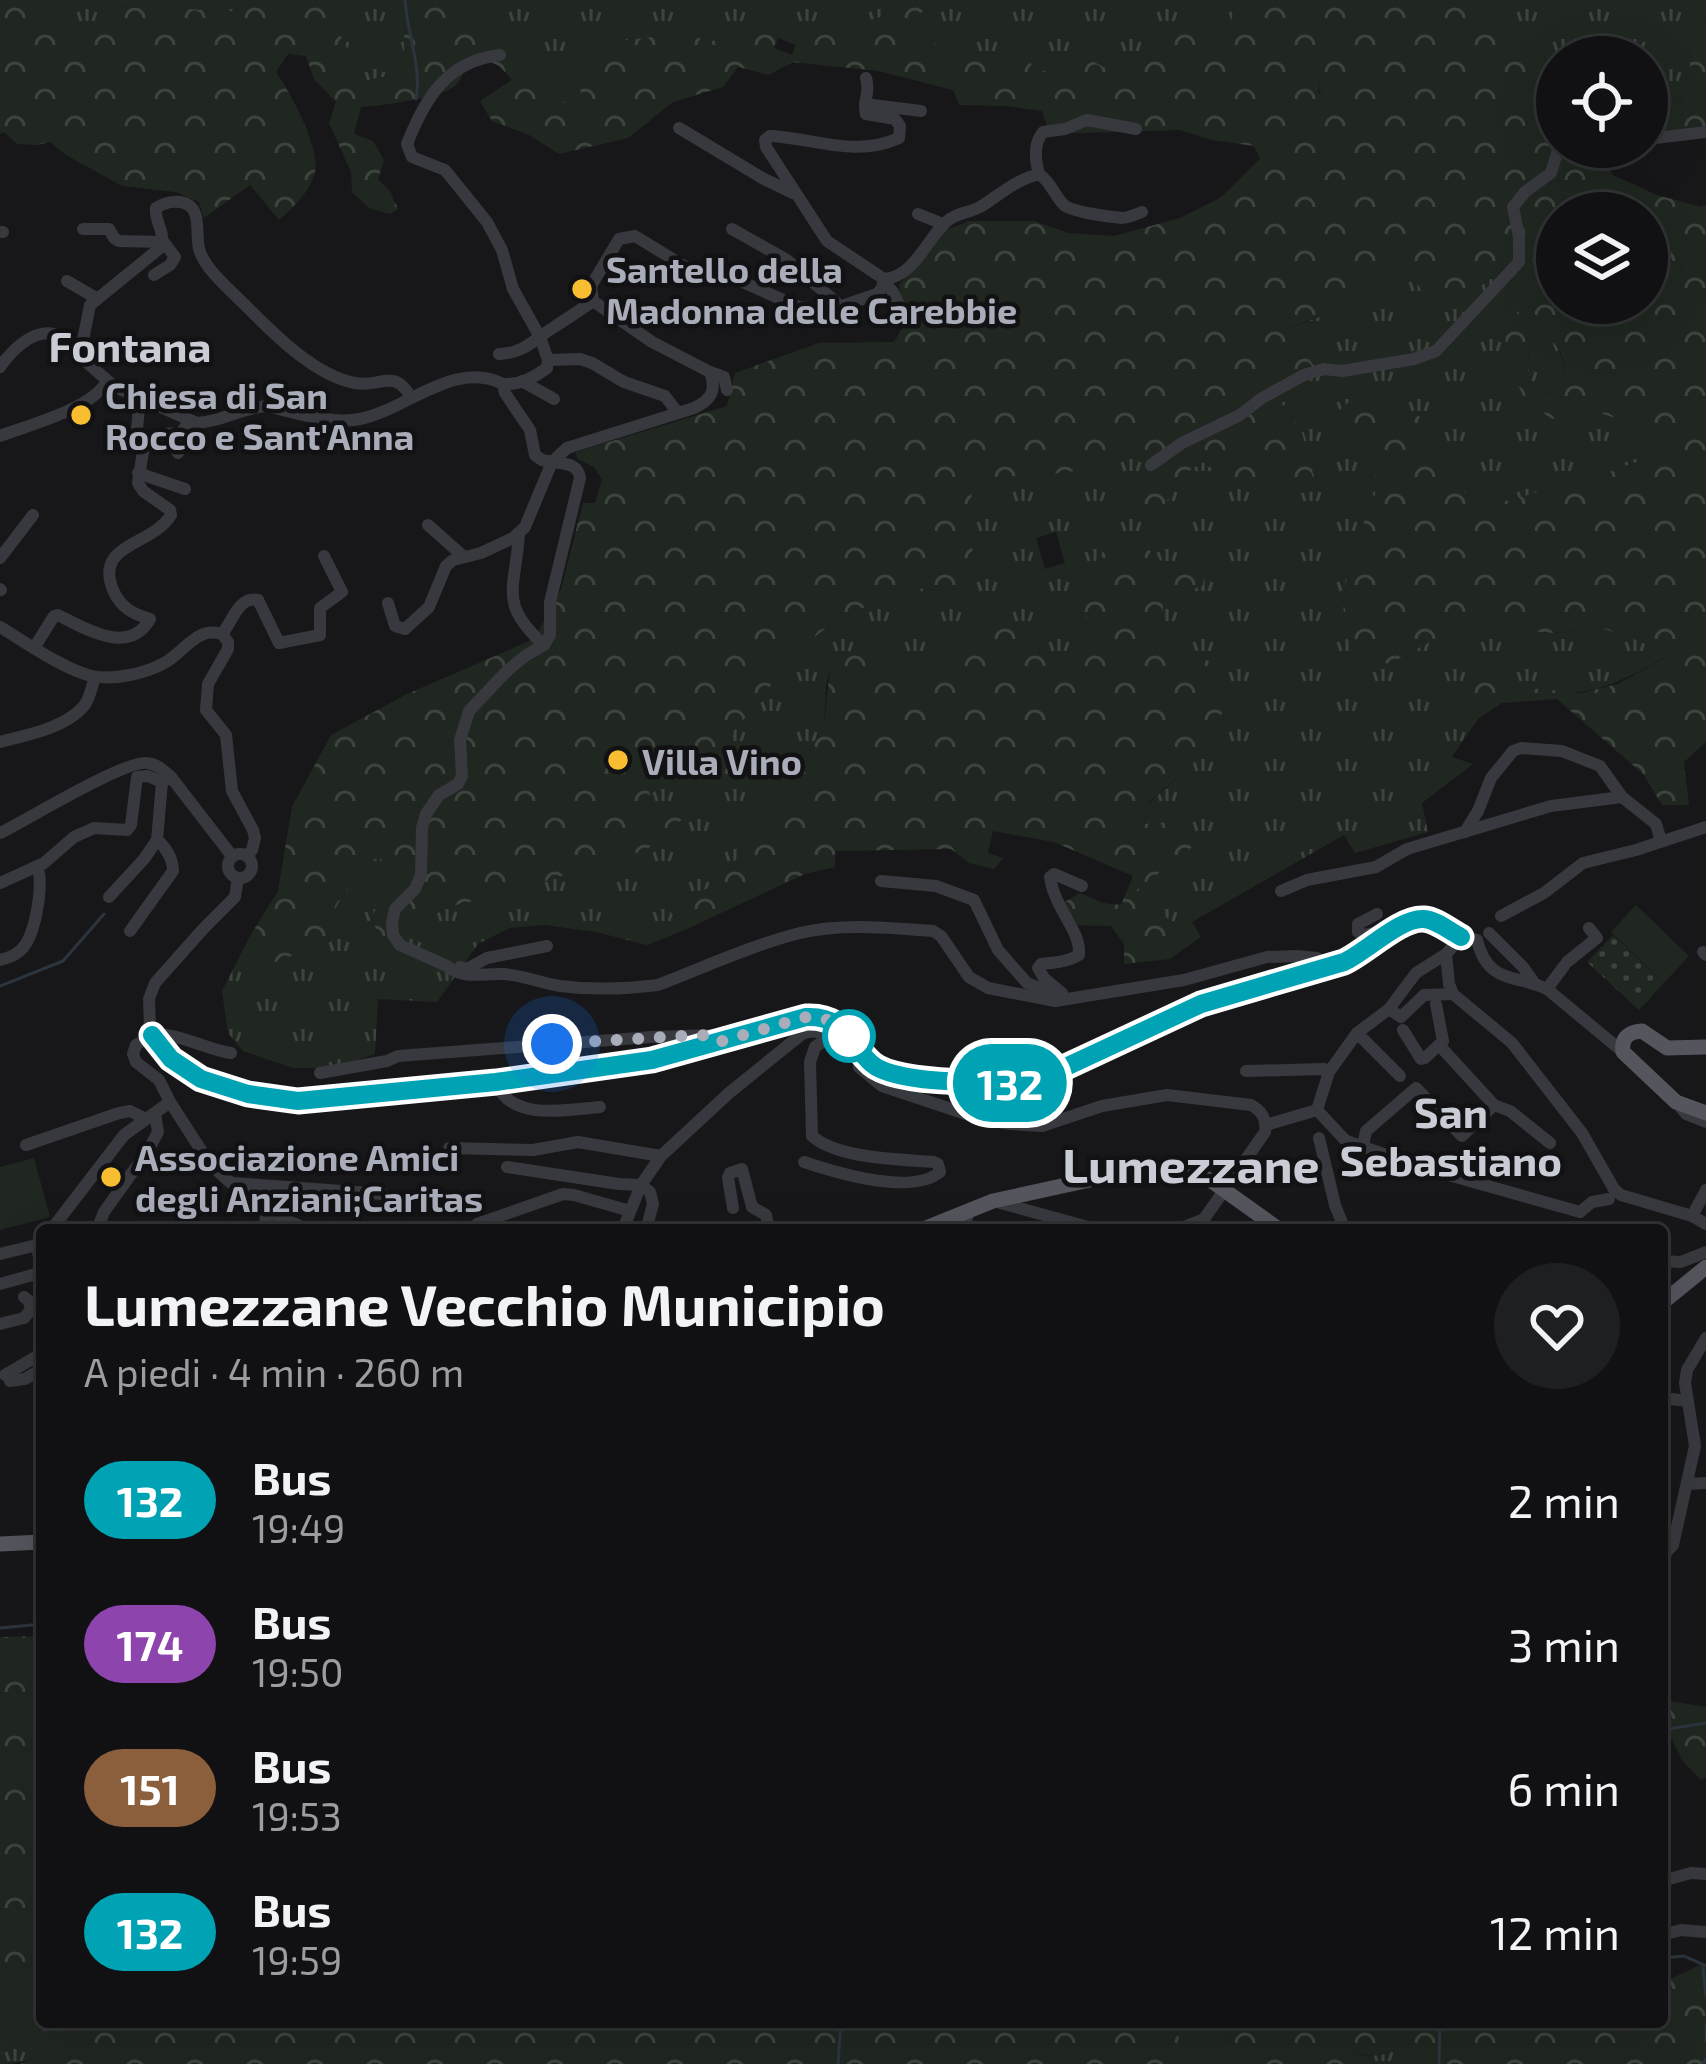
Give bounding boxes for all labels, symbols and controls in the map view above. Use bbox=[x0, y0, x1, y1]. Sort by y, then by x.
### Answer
map controls bbox=[1536, 36, 1668, 324]
button: locate bbox=[1536, 36, 1668, 168]
button: layers bbox=[1536, 192, 1668, 324]
place label: Santello della Madonna delle Carebbie bbox=[606, 247, 1017, 331]
marker: Santello della Madonna delle Carebbie bbox=[569, 276, 595, 302]
district label: Fontana bbox=[48, 320, 212, 370]
place label: Chiesa di San Rocco e Sant'Anna bbox=[105, 373, 414, 457]
marker: Chiesa di San Rocco e Sant'Anna bbox=[68, 402, 94, 428]
place label: Villa Vino bbox=[642, 739, 802, 782]
marker: Villa Vino bbox=[605, 747, 631, 773]
unlabelled marker bbox=[824, 1011, 874, 1061]
your location bbox=[522, 1014, 582, 1074]
line badge: 132 bbox=[941, 1044, 1079, 1122]
text: 132 bbox=[977, 1058, 1043, 1108]
district label: San Sebastiano bbox=[1340, 1086, 1562, 1184]
place label: Associazione Amici degli Anziani;Caritas bbox=[135, 1135, 483, 1219]
district label: Lumezzane bbox=[1062, 1135, 1320, 1193]
marker: Associazione Amici degli Anziani;Caritas bbox=[98, 1164, 124, 1190]
button: heart bbox=[1494, 1263, 1620, 1389]
text: Lumezzane Vecchio Municipio bbox=[84, 1269, 885, 1337]
text: A piedi · 4 min · 260 m bbox=[84, 1348, 464, 1395]
text: Bus bbox=[252, 1450, 331, 1504]
text: 2 min bbox=[1508, 1473, 1620, 1527]
text: 132 bbox=[117, 1475, 183, 1525]
text: 19:49 bbox=[252, 1504, 345, 1551]
text: Bus bbox=[252, 1594, 331, 1648]
text: 3 min bbox=[1508, 1617, 1620, 1671]
text: 174 bbox=[116, 1619, 184, 1669]
text: 19:50 bbox=[252, 1648, 343, 1695]
text: Bus bbox=[252, 1738, 331, 1792]
text: 6 min bbox=[1507, 1761, 1620, 1815]
text: 151 bbox=[120, 1763, 180, 1813]
text: 19:53 bbox=[252, 1792, 342, 1839]
text: Bus bbox=[252, 1882, 331, 1936]
text: 12 min bbox=[1490, 1905, 1620, 1959]
text: 132 bbox=[117, 1907, 183, 1957]
text: 19:59 bbox=[252, 1936, 342, 1983]

